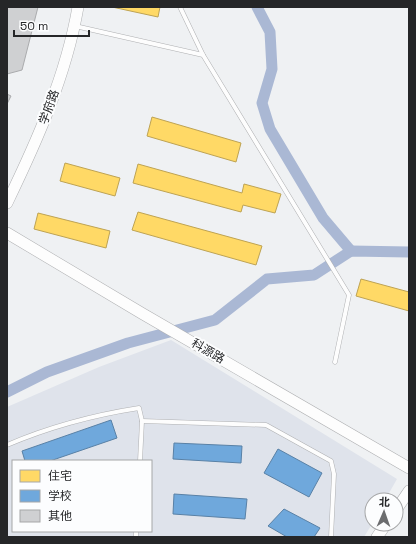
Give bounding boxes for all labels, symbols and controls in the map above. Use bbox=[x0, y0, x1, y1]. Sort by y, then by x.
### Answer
scale bar bbox=[14, 12, 89, 38]
text: 50 m bbox=[20, 18, 48, 34]
street label: 学府路 bbox=[35, 87, 63, 127]
street label: 科源路 bbox=[188, 335, 228, 367]
legend bbox=[12, 460, 152, 532]
text: 住宅 bbox=[48, 468, 72, 484]
text: 学校 bbox=[48, 488, 72, 504]
north arrow bbox=[364, 492, 404, 532]
text: 北 bbox=[379, 495, 390, 509]
text: 其他 bbox=[48, 508, 72, 524]

